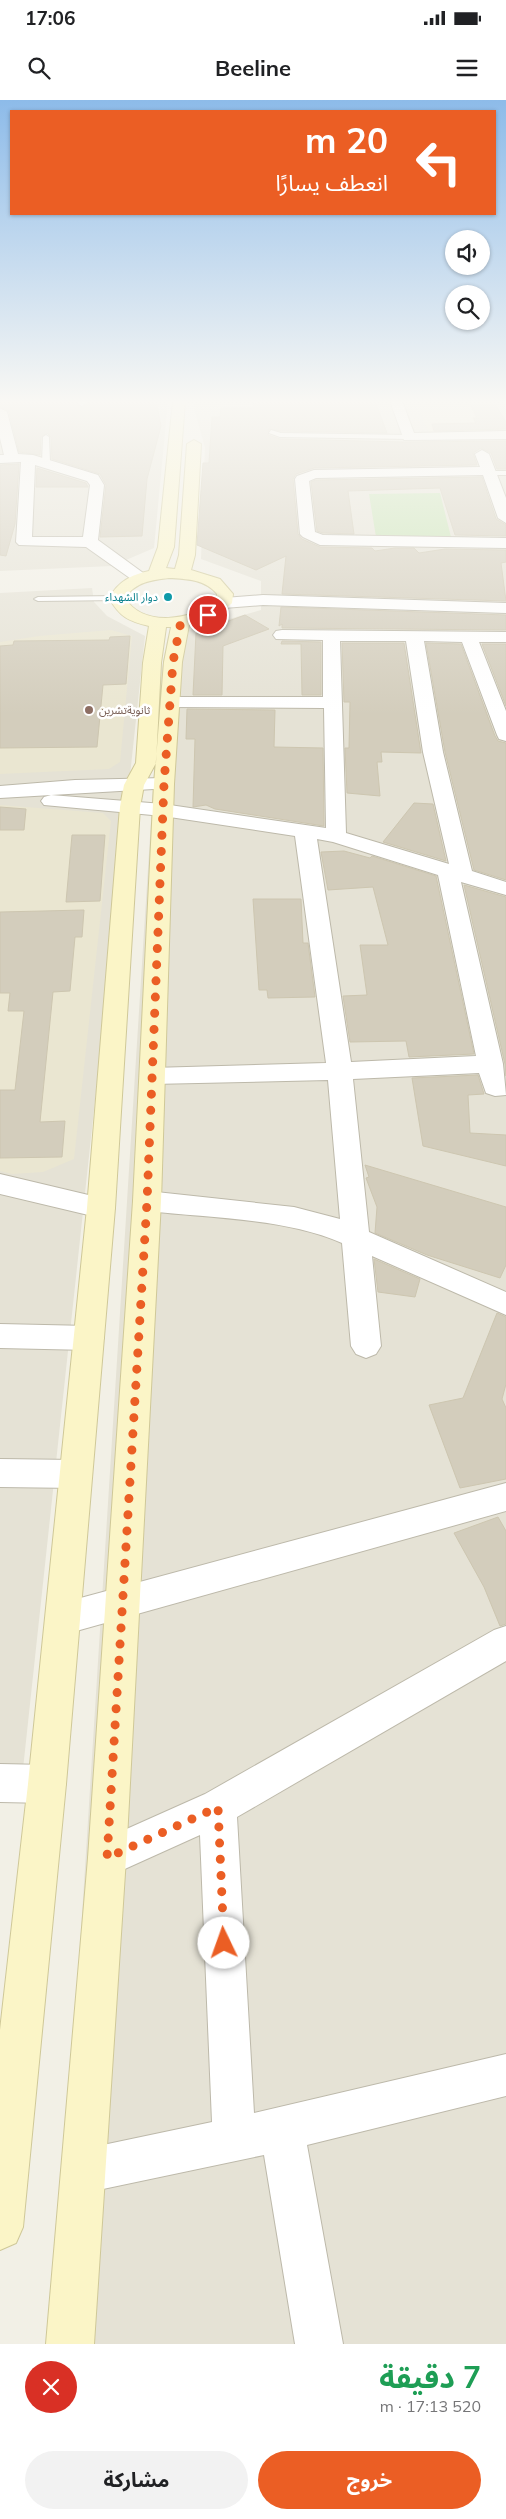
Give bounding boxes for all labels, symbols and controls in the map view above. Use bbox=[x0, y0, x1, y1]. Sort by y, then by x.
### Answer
text: 17:06 bbox=[25, 6, 75, 30]
icon: search bbox=[25, 54, 53, 82]
text: Beeline bbox=[215, 54, 291, 82]
icon: menu bbox=[453, 54, 481, 82]
text: 20 m bbox=[305, 118, 388, 162]
icon: left bbox=[406, 130, 471, 195]
text: انعطف يسارًا bbox=[275, 169, 388, 197]
map controls bbox=[445, 230, 490, 330]
button: sound bbox=[445, 230, 490, 275]
button: search bbox=[445, 285, 490, 330]
place label: دوار الشهداء bbox=[105, 590, 158, 604]
marker: دوار الشهداء bbox=[162, 591, 174, 603]
pin bbox=[187, 594, 229, 636]
icon: arrive bbox=[194, 601, 222, 629]
place label: ثانويةتشرين bbox=[99, 703, 150, 717]
marker: ثانويةتشرين bbox=[83, 704, 95, 716]
position arrow bbox=[197, 1916, 249, 1968]
text: 7 دقيقة bbox=[379, 2358, 481, 2396]
button: close bbox=[25, 2361, 77, 2413]
text: 520 m · 17:13 bbox=[380, 2396, 481, 2416]
button: مشاركة bbox=[25, 2451, 248, 2509]
button: خروج bbox=[258, 2451, 481, 2509]

